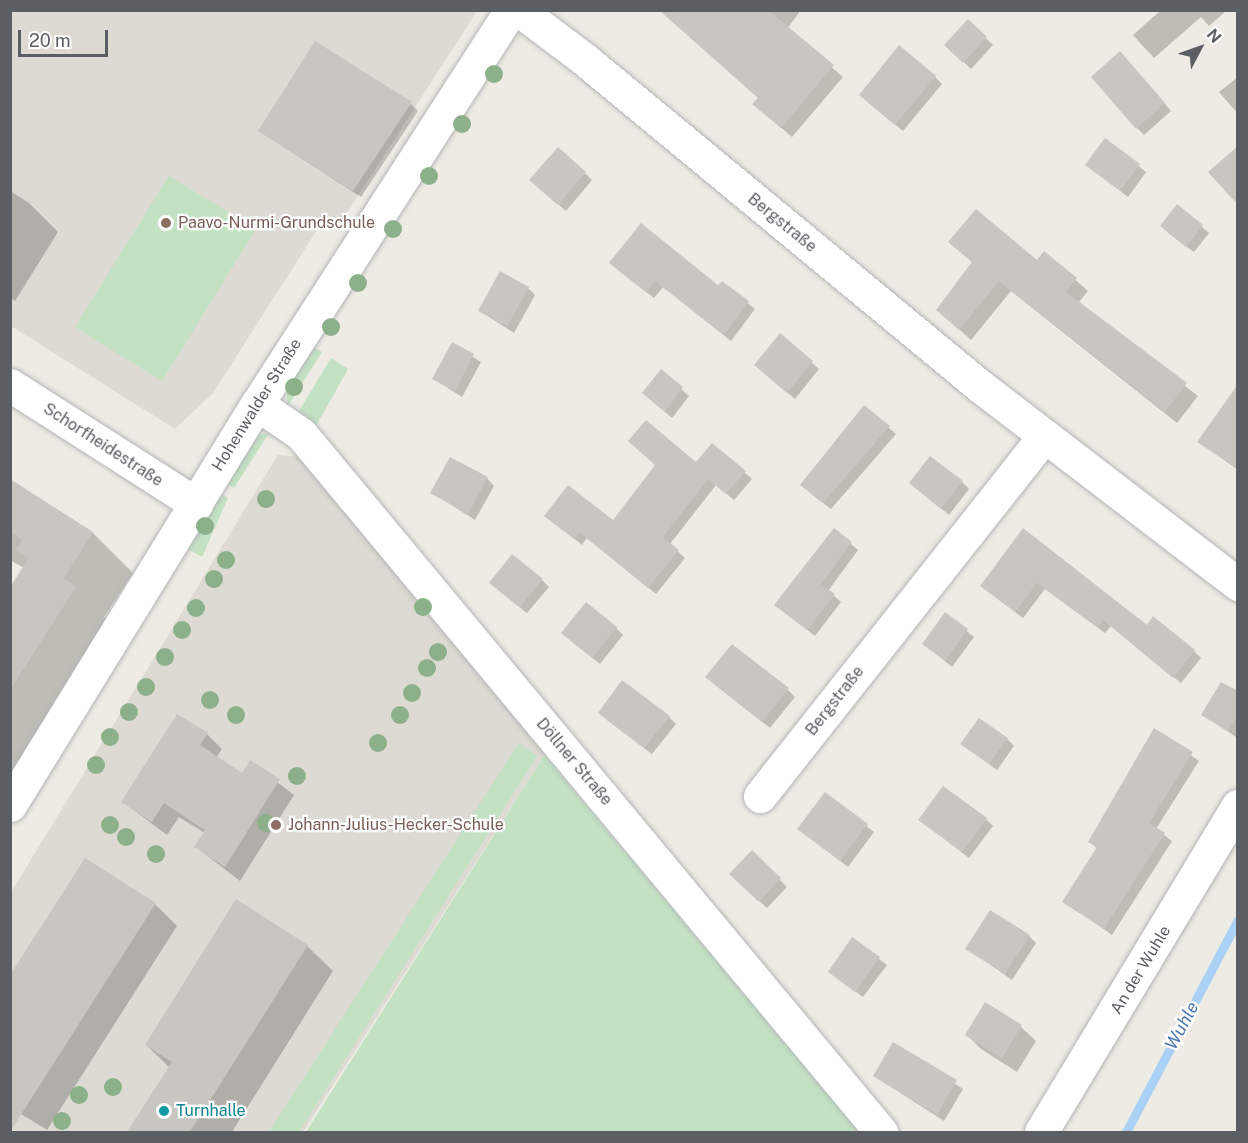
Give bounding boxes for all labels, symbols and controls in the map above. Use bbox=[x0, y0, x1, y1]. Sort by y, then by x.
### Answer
scale bar bbox=[21, 18, 111, 56]
north arrow bbox=[1170, 18, 1230, 78]
text: N bbox=[1203, 25, 1225, 47]
text: 20 m bbox=[29, 30, 71, 51]
street label: Bergstraße bbox=[744, 189, 820, 257]
place label: Paavo-Nurmi-Grundschule bbox=[178, 213, 375, 233]
marker: Paavo-Nurmi-Grundschule bbox=[159, 216, 173, 230]
street label: Hohenwalder Straße bbox=[208, 335, 306, 475]
street label: Schorfheidestraße bbox=[40, 399, 166, 491]
street label: Bergstraße bbox=[802, 662, 868, 740]
street label: Döllner Straße bbox=[532, 715, 616, 809]
place label: Johann-Julius-Hecker-Schule bbox=[288, 815, 504, 835]
marker: Johann-Julius-Hecker-Schule bbox=[269, 818, 283, 832]
street label: An der Wuhle bbox=[1107, 922, 1175, 1018]
water label: Wuhle bbox=[1160, 998, 1204, 1054]
place label: Turnhalle bbox=[176, 1101, 246, 1121]
marker: Turnhalle bbox=[157, 1104, 171, 1118]

